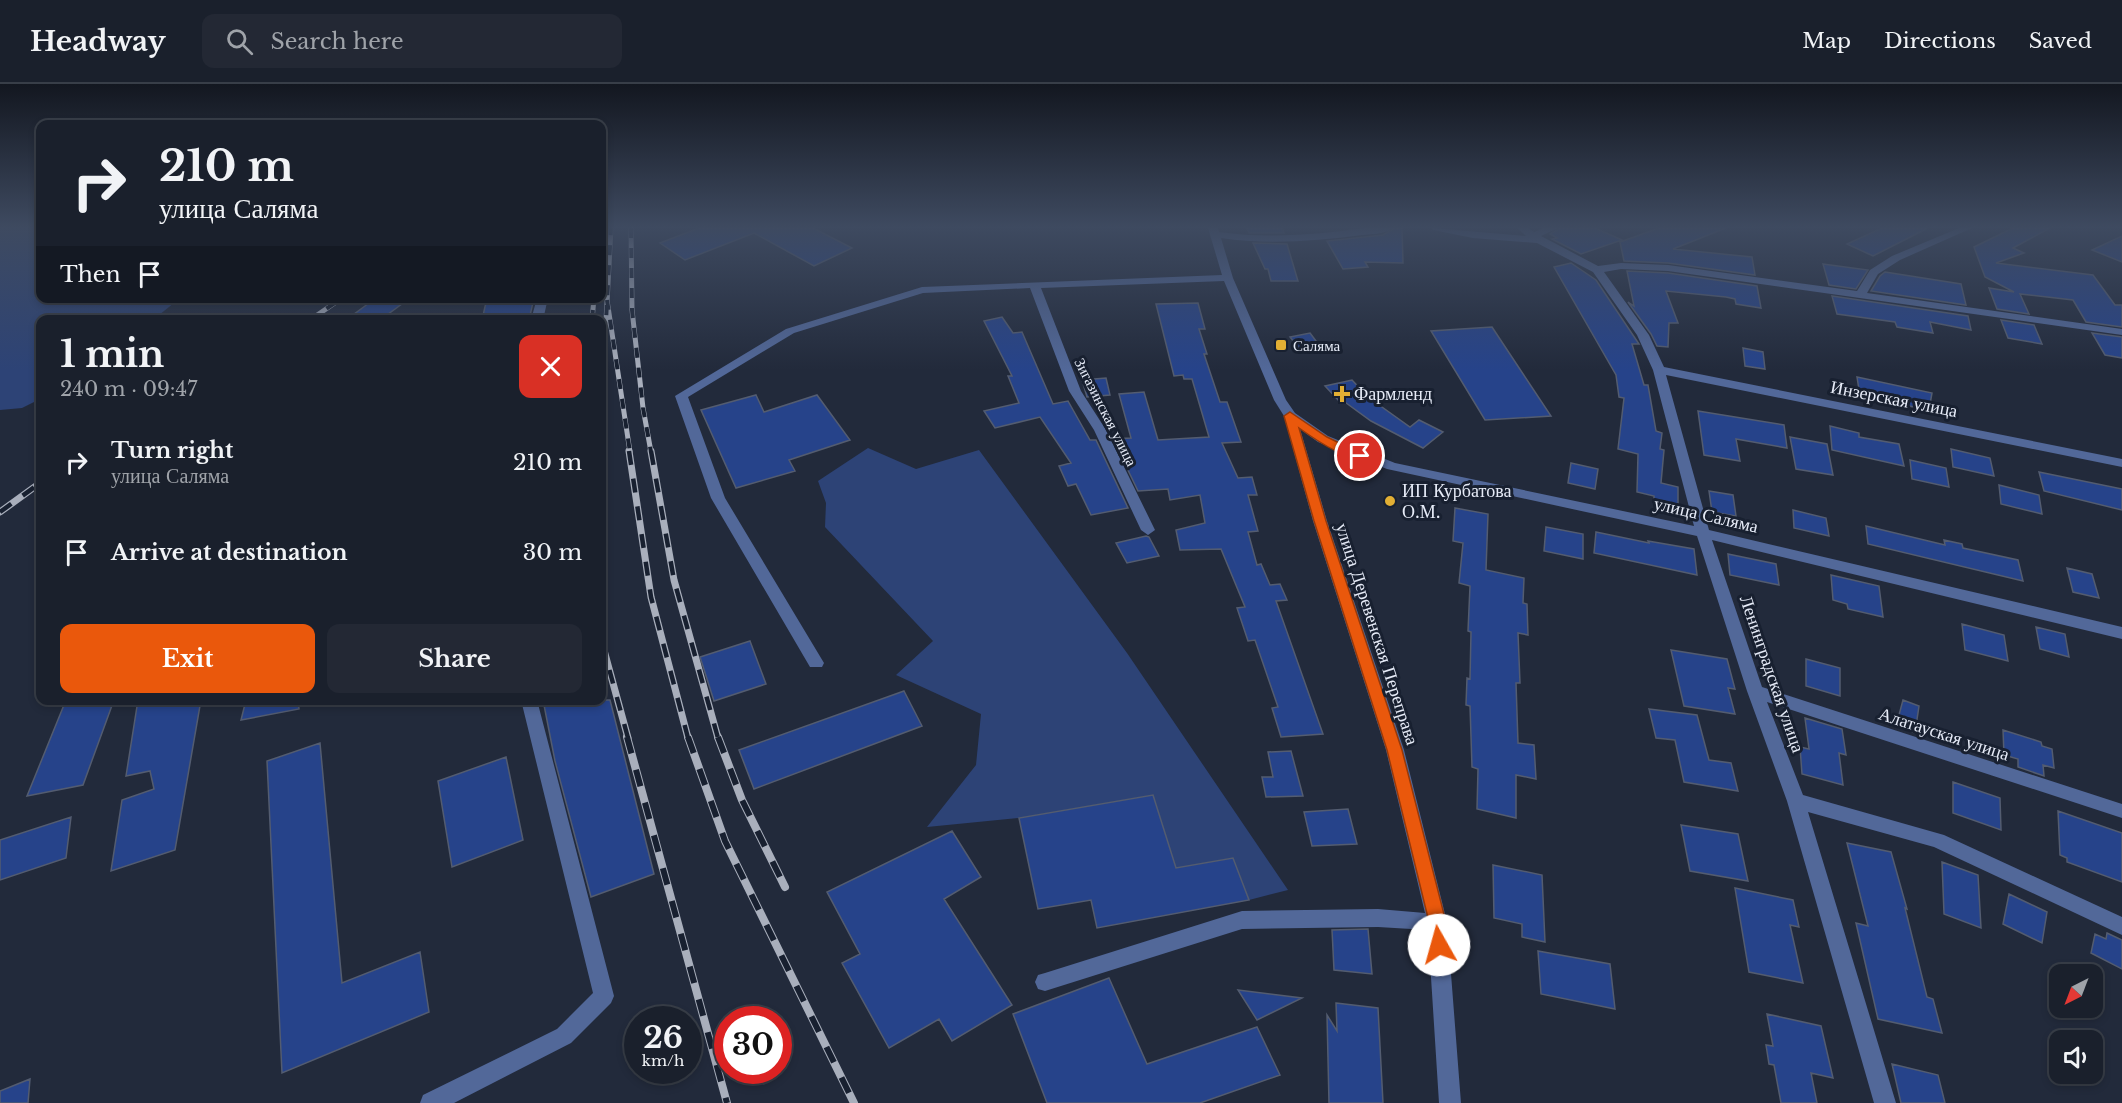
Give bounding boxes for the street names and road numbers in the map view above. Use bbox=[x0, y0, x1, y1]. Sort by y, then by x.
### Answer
street label: Зигазинская улица bbox=[1071, 355, 1142, 470]
street label: Инзерская улица bbox=[1829, 376, 1959, 422]
street label: улица Саляма bbox=[1652, 492, 1760, 538]
street label: улица Деревенская Переправа bbox=[1331, 520, 1423, 748]
street label: Ленинградская улица bbox=[1735, 592, 1809, 756]
street label: Алатауская улица bbox=[1876, 703, 2012, 765]

